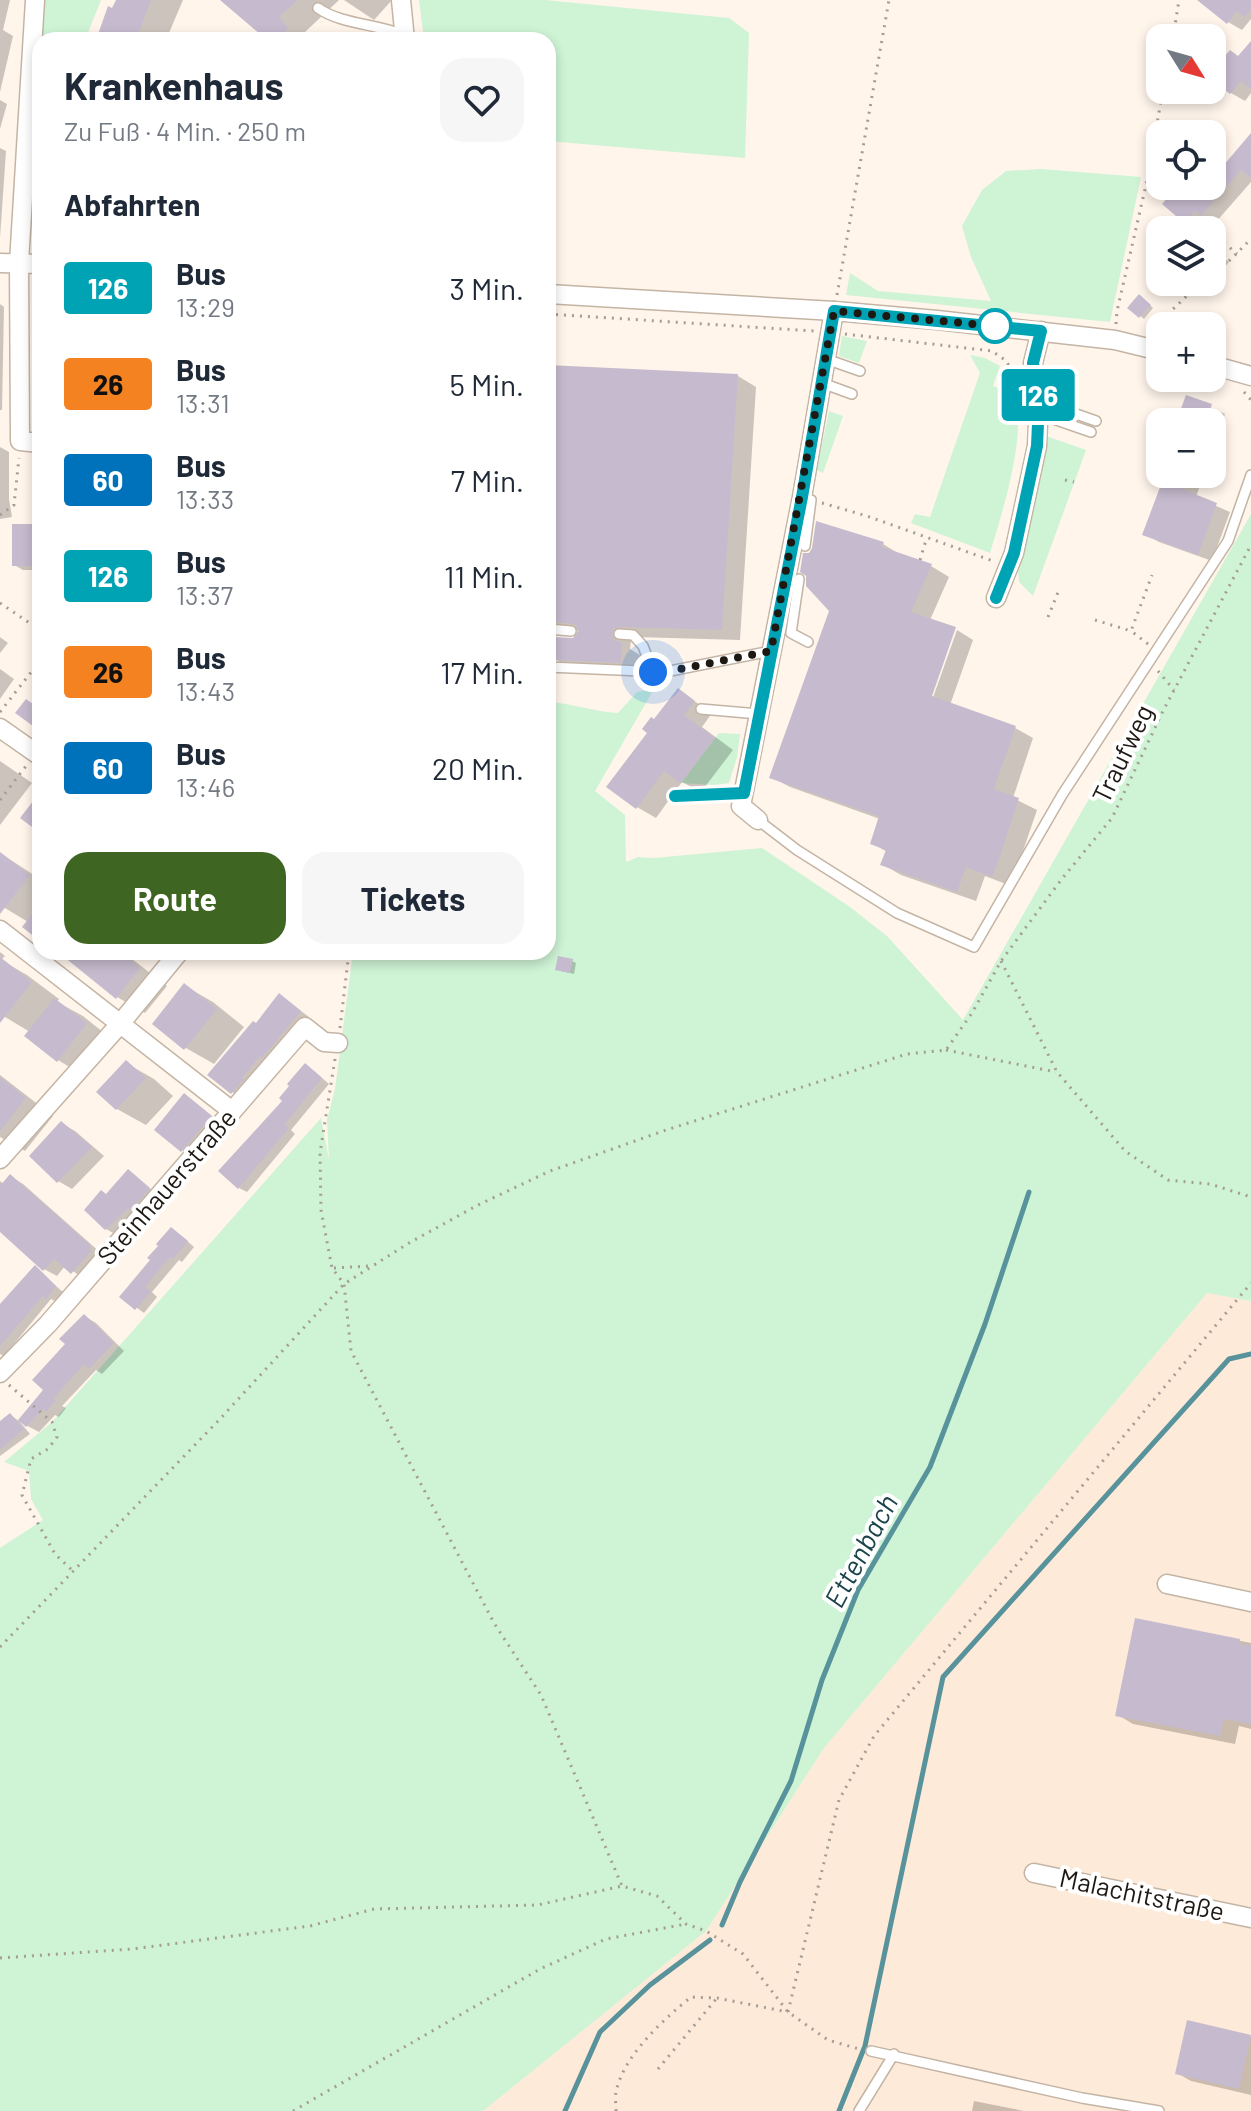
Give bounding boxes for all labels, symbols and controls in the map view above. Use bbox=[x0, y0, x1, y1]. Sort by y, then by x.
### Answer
north arrow bbox=[1146, 24, 1226, 104]
map controls bbox=[1146, 24, 1226, 488]
button: heart bbox=[440, 58, 524, 142]
text: Krankenhaus bbox=[64, 62, 284, 108]
text: Zu Fuß · 4 Min. · 250 m bbox=[64, 115, 306, 146]
button: locate bbox=[1146, 120, 1226, 200]
text: Abfahrten bbox=[64, 186, 200, 222]
button: layers bbox=[1146, 216, 1226, 296]
text: Bus bbox=[176, 255, 226, 291]
text: 3 Min. bbox=[450, 270, 524, 306]
text: 126 bbox=[88, 271, 128, 305]
text: 13:29 bbox=[176, 291, 235, 322]
unlabelled marker bbox=[978, 309, 1012, 343]
button: + bbox=[1146, 312, 1226, 392]
text: Bus bbox=[176, 351, 226, 387]
text: 5 Min. bbox=[450, 366, 524, 402]
text: 26 bbox=[93, 367, 123, 401]
line badge: 126 bbox=[992, 369, 1084, 421]
text: 126 bbox=[1018, 378, 1058, 412]
text: 13:31 bbox=[176, 387, 230, 418]
button: − bbox=[1146, 408, 1226, 488]
text: Bus bbox=[176, 447, 226, 483]
text: 7 Min. bbox=[451, 462, 524, 498]
text: 60 bbox=[93, 463, 124, 497]
text: 13:33 bbox=[176, 483, 234, 514]
text: Bus bbox=[176, 543, 226, 579]
text: 11 Min. bbox=[444, 558, 524, 594]
text: 126 bbox=[88, 559, 128, 593]
text: 13:37 bbox=[176, 579, 233, 610]
text: Bus bbox=[176, 639, 226, 675]
your location bbox=[633, 652, 673, 692]
text: 17 Min. bbox=[440, 654, 524, 690]
text: 26 bbox=[93, 655, 123, 689]
text: 13:43 bbox=[176, 675, 235, 706]
street label: Traufweg bbox=[1085, 699, 1159, 807]
text: Bus bbox=[176, 735, 226, 771]
text: 20 Min. bbox=[432, 750, 524, 786]
text: 60 bbox=[93, 751, 124, 785]
text: 13:46 bbox=[176, 771, 235, 802]
button: Route bbox=[64, 852, 286, 944]
button: Tickets bbox=[302, 852, 524, 944]
street label: Steinhauerstraße bbox=[90, 1102, 242, 1270]
water label: Ettenbach bbox=[816, 1488, 904, 1613]
street label: Malachitstraße bbox=[1057, 1861, 1228, 1926]

